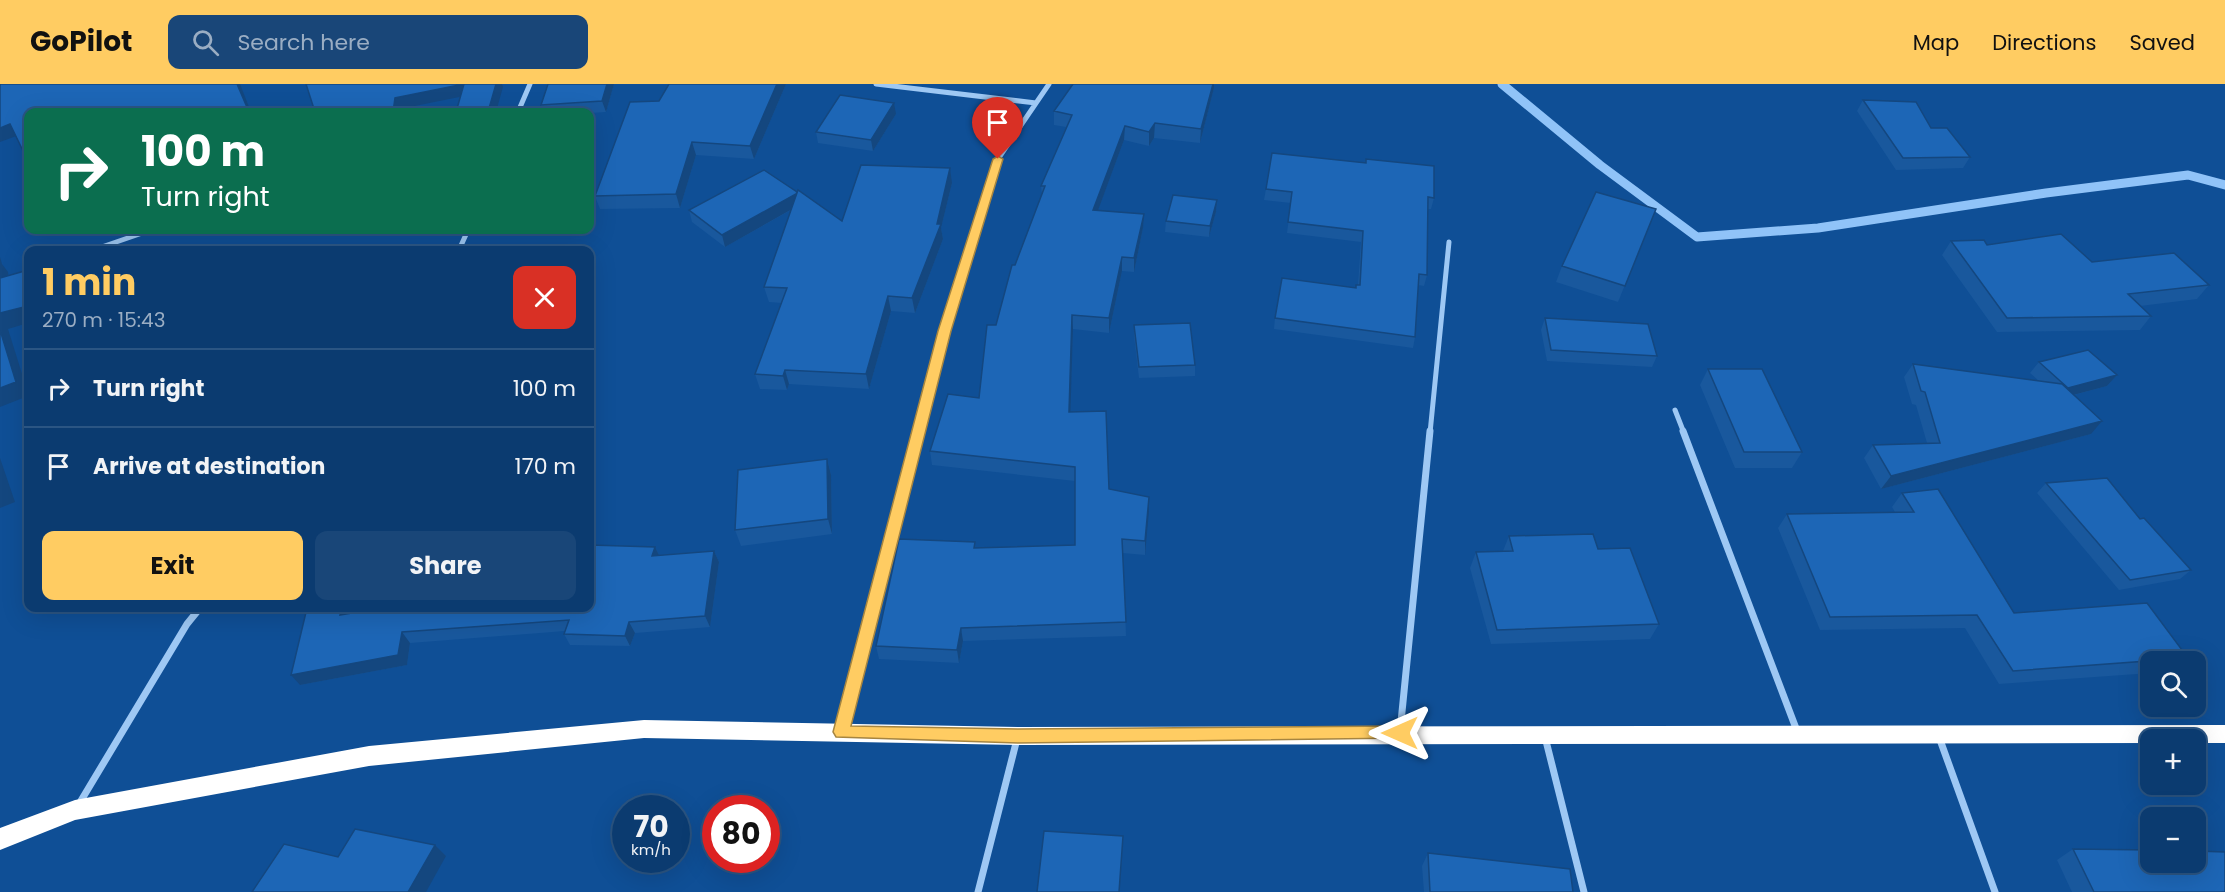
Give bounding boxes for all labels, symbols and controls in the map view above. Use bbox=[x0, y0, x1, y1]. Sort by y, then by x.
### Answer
search box bbox=[168, 15, 588, 69]
text: GoPilot bbox=[30, 22, 132, 61]
icon: search bbox=[189, 26, 222, 59]
text: Search here bbox=[237, 27, 370, 58]
text: Map bbox=[1913, 28, 1959, 57]
text: Directions bbox=[1992, 28, 2096, 57]
text: Saved bbox=[2129, 28, 2195, 57]
pin bbox=[972, 97, 1023, 159]
icon: arrive bbox=[981, 106, 1014, 139]
text: 100 m bbox=[141, 122, 265, 181]
icon: right bbox=[42, 132, 120, 210]
text: Turn right bbox=[141, 178, 270, 215]
text: 1 min bbox=[42, 257, 136, 308]
button: close bbox=[513, 266, 576, 329]
text: 270 m · 15:43 bbox=[42, 306, 165, 334]
icon: right bbox=[42, 372, 75, 405]
text: Turn right bbox=[93, 373, 204, 404]
text: 100 m bbox=[513, 373, 576, 404]
icon: arrive bbox=[42, 450, 75, 483]
text: Arrive at destination bbox=[93, 451, 325, 482]
text: 170 m bbox=[515, 451, 576, 482]
button: Exit bbox=[42, 531, 303, 600]
button: Share bbox=[315, 531, 576, 600]
map controls bbox=[2140, 651, 2206, 873]
button: search bbox=[2140, 651, 2206, 717]
position arrow bbox=[1368, 701, 1432, 765]
button: + bbox=[2140, 729, 2206, 795]
speed limit sign: 80 bbox=[702, 795, 780, 873]
text: 70 bbox=[633, 805, 669, 848]
button: − bbox=[2140, 807, 2206, 873]
text: km/h bbox=[631, 839, 671, 860]

